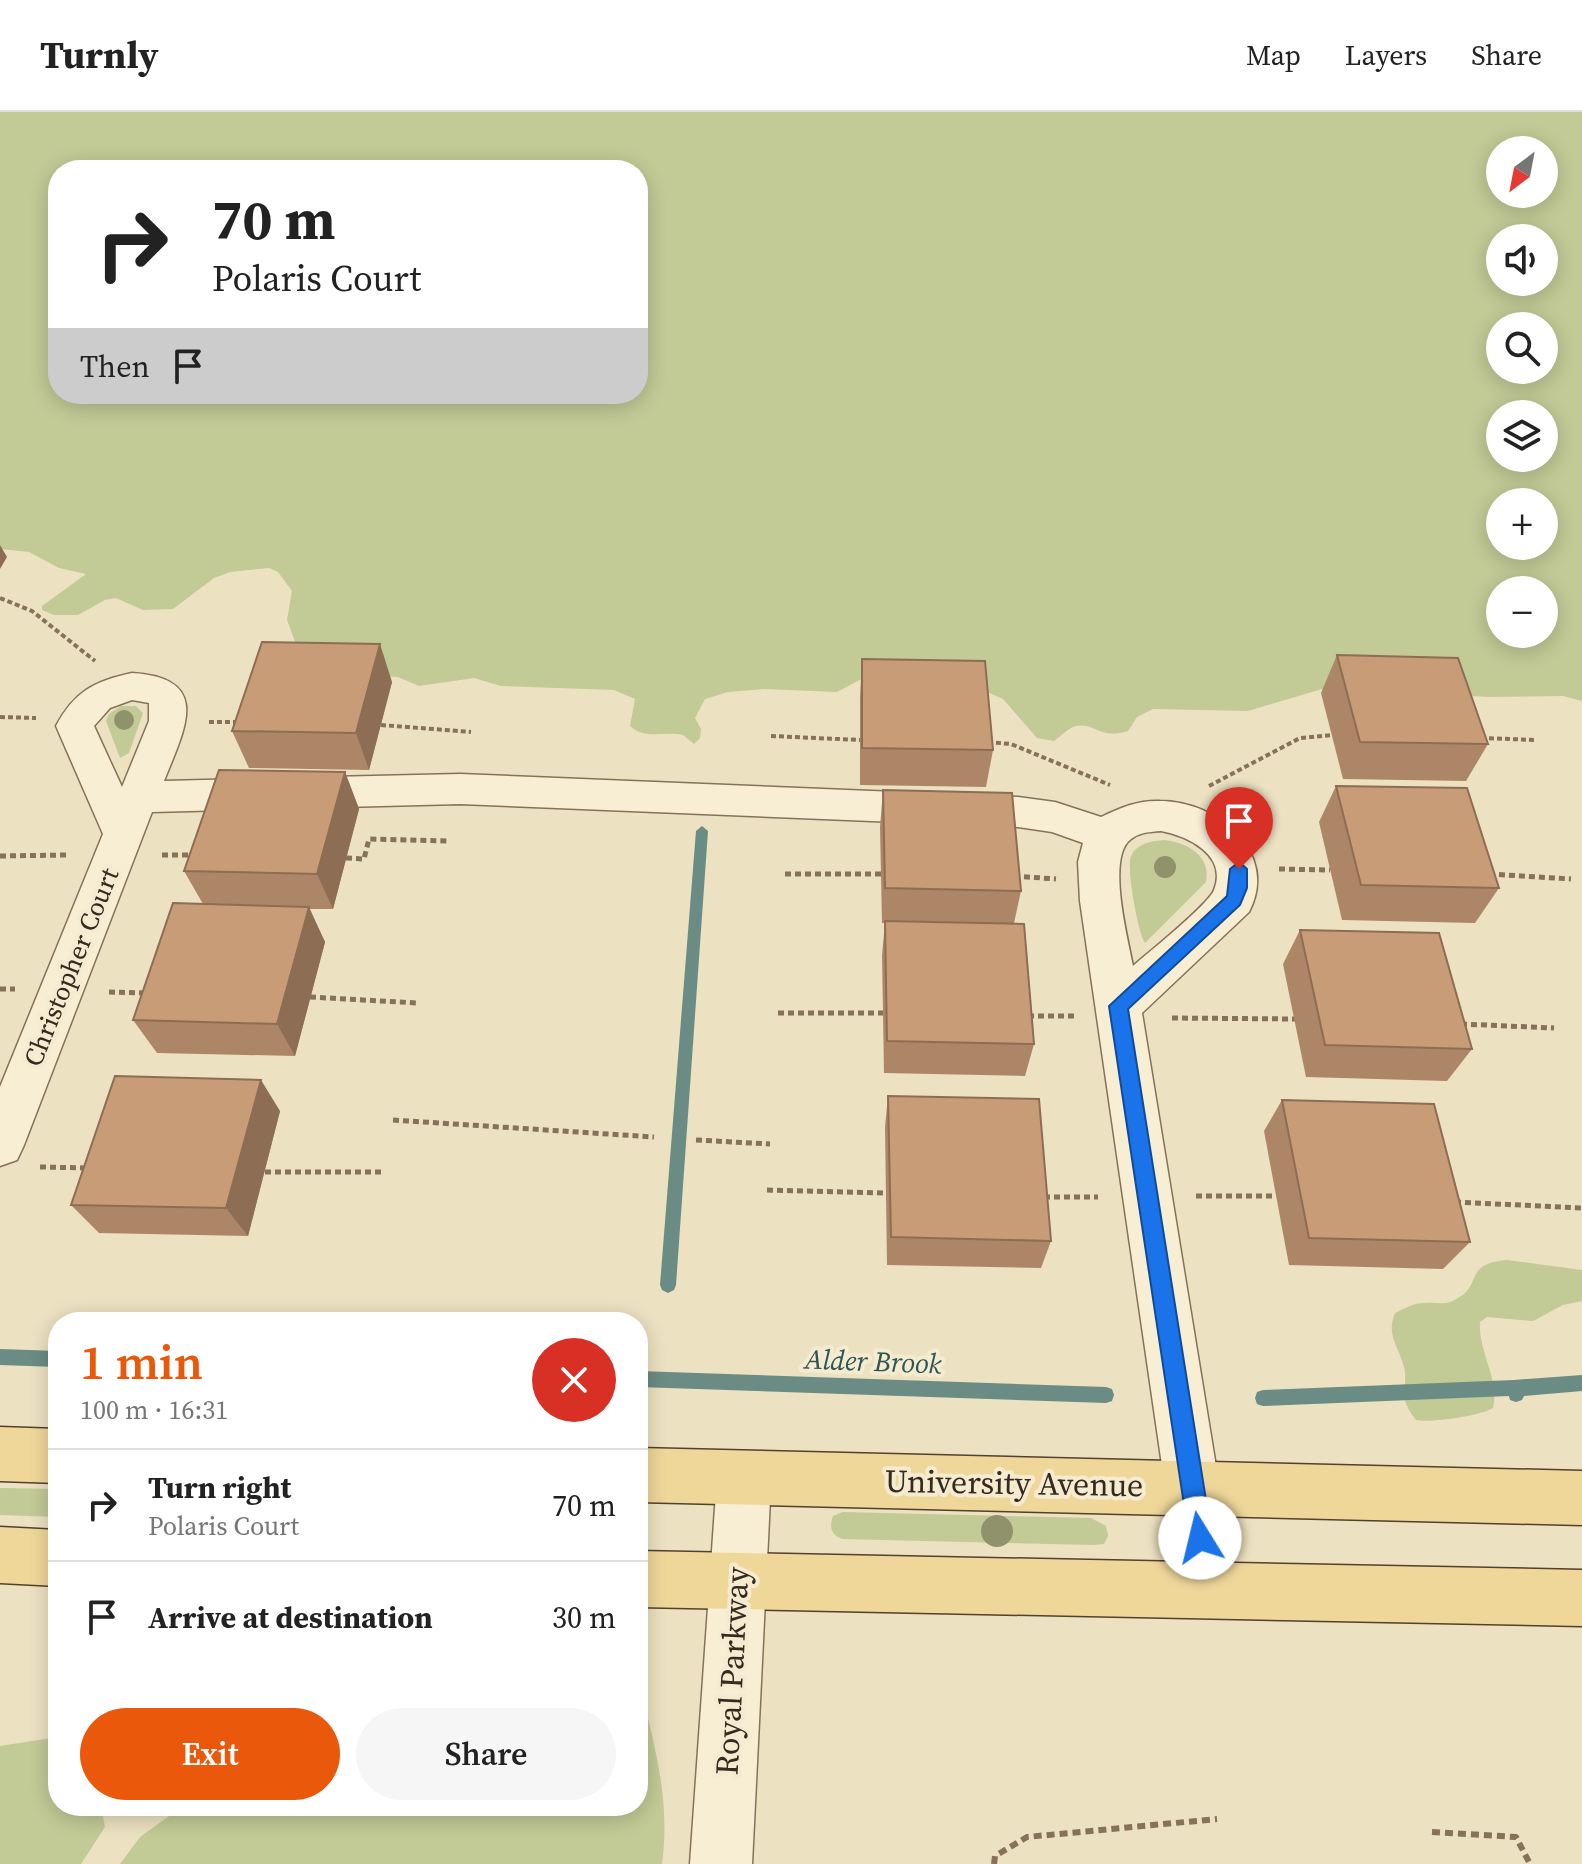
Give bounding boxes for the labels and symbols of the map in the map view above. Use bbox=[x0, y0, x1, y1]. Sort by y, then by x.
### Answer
north arrow bbox=[1486, 136, 1558, 208]
pin bbox=[1205, 787, 1273, 869]
street label: Christopher Court bbox=[15, 862, 127, 1072]
water label: Alder Brook bbox=[802, 1340, 943, 1382]
street label: University Avenue bbox=[884, 1459, 1144, 1507]
position arrow bbox=[1158, 1496, 1242, 1580]
street label: Royal Parkway bbox=[705, 1565, 759, 1776]

